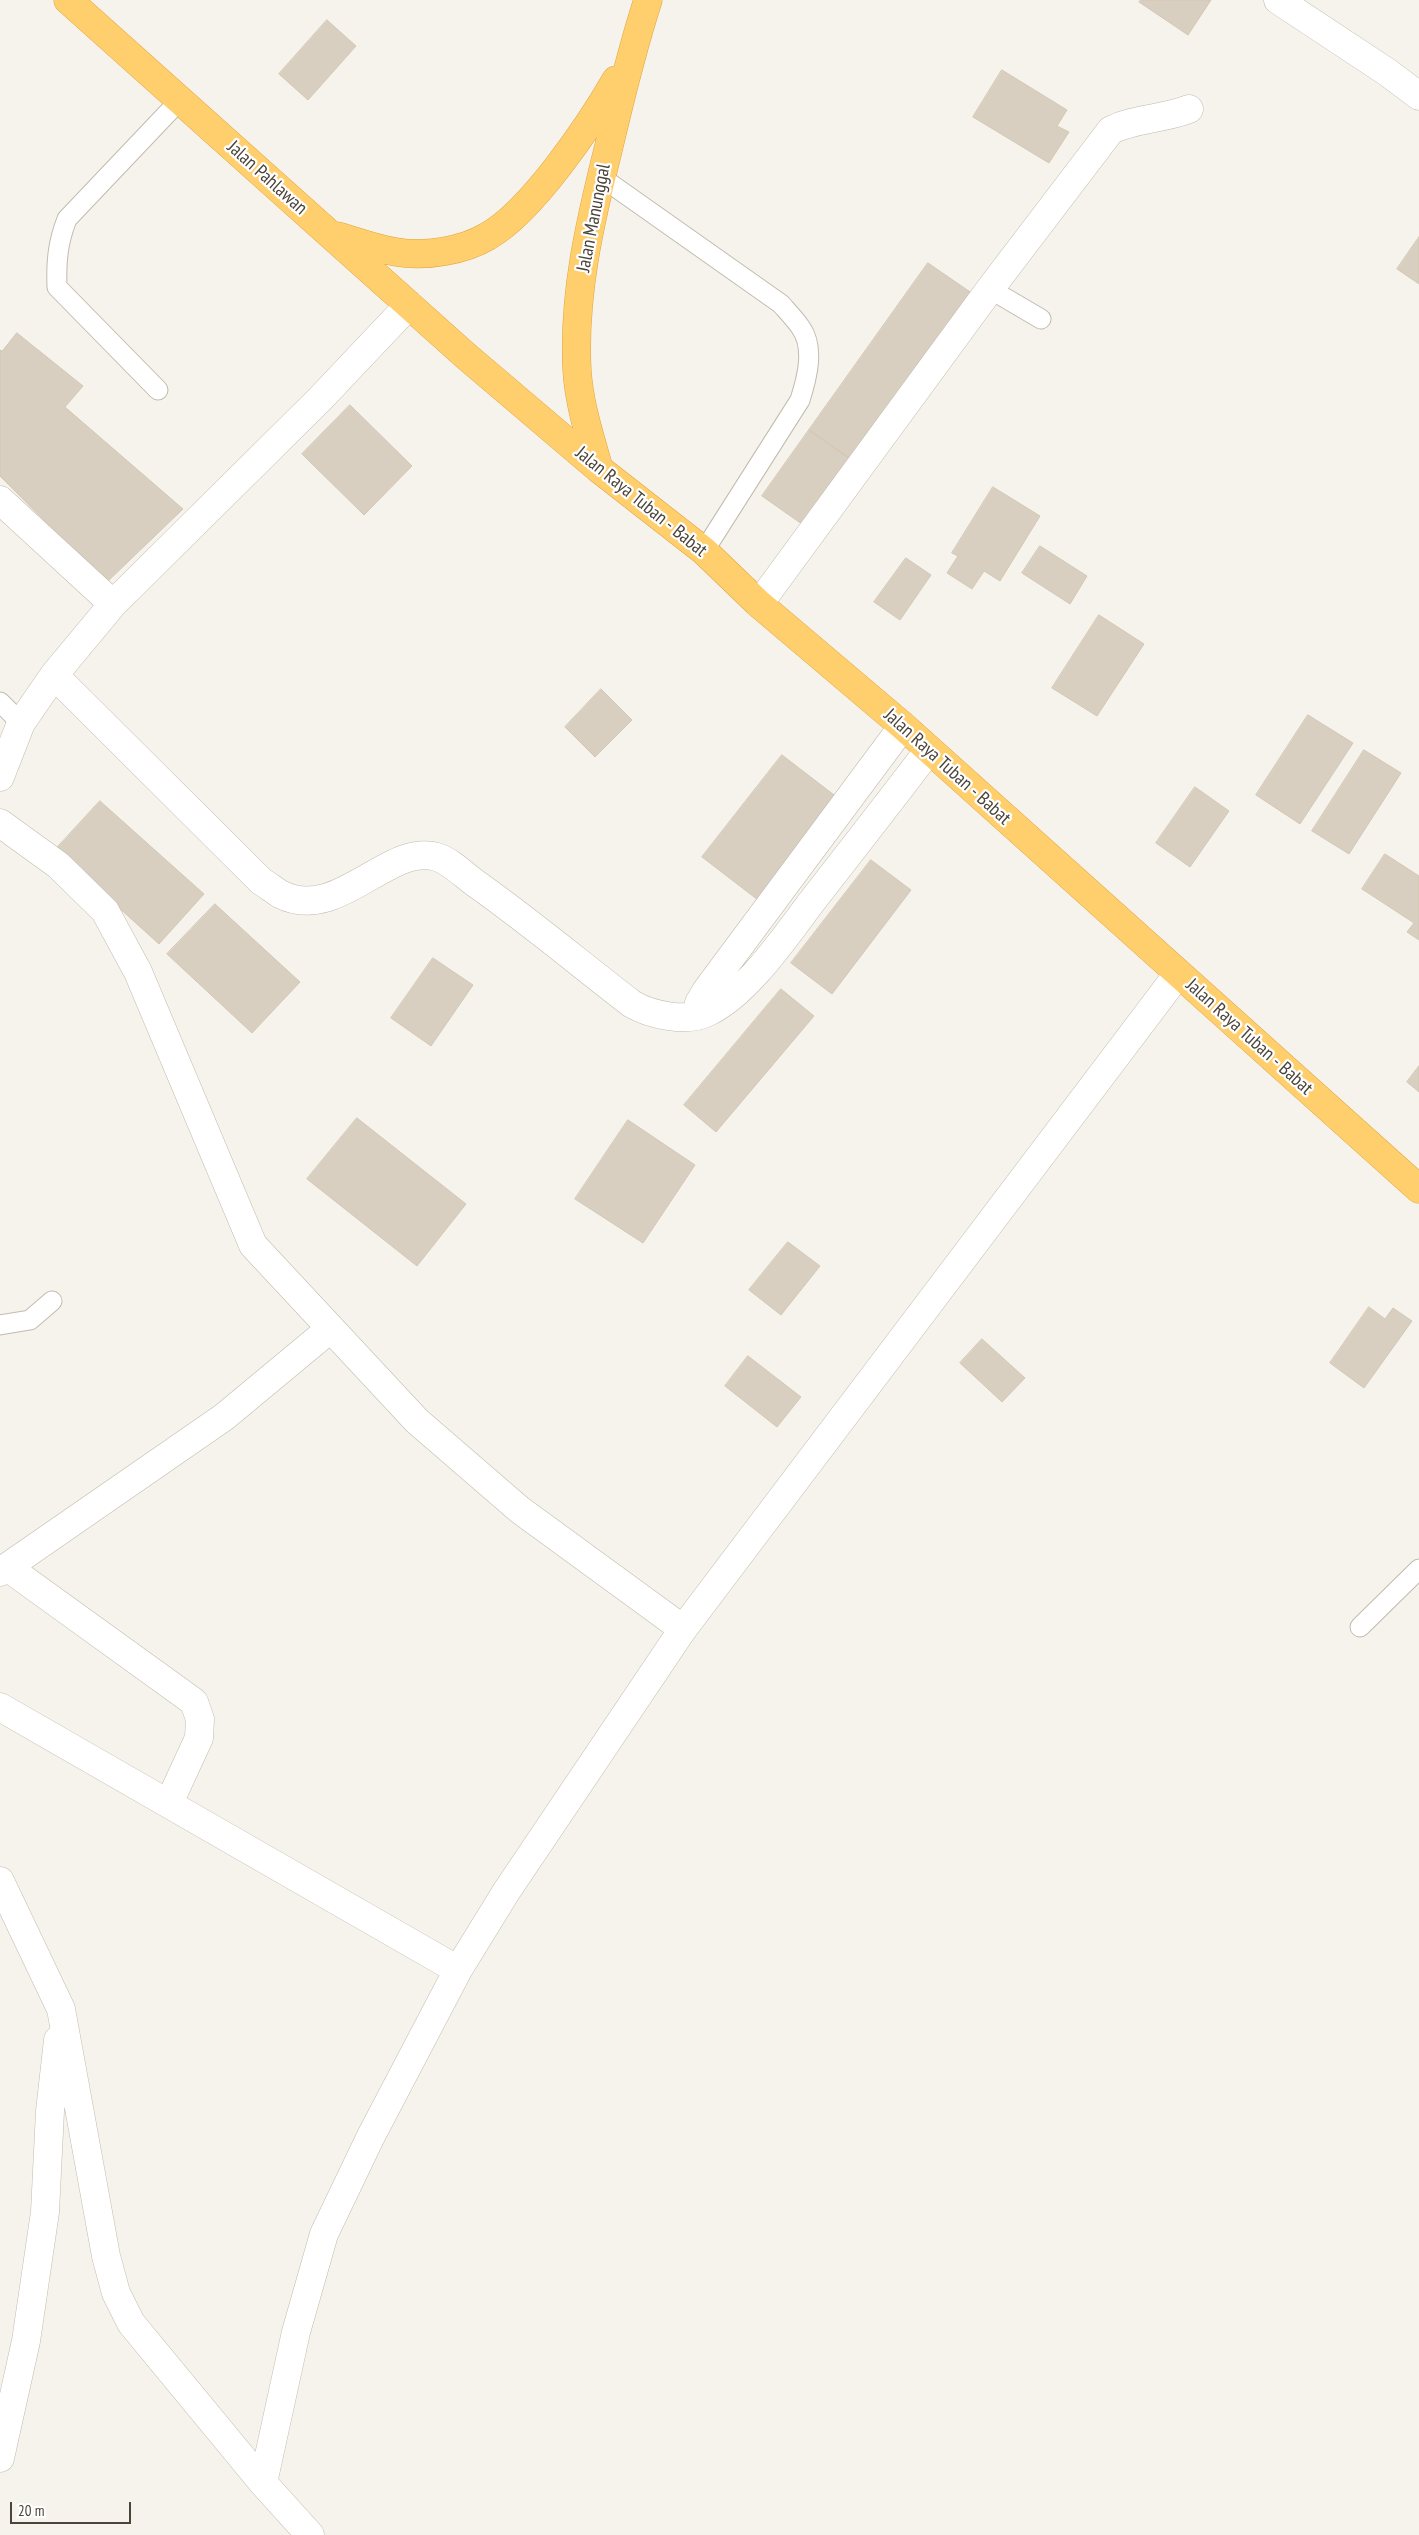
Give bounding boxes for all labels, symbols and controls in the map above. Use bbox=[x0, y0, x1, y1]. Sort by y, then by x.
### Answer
street label: Jalan Pahlawan bbox=[222, 136, 312, 220]
street label: Jalan Manunggal bbox=[572, 162, 616, 274]
street label: Jalan Raya Tuban - Babat bbox=[571, 442, 711, 562]
street label: Jalan Raya Tuban - Babat bbox=[879, 704, 1015, 830]
street label: Jalan Raya Tuban - Babat bbox=[1181, 974, 1317, 1100]
scale bar bbox=[12, 2492, 134, 2524]
text: 20 m bbox=[18, 2501, 44, 2520]

